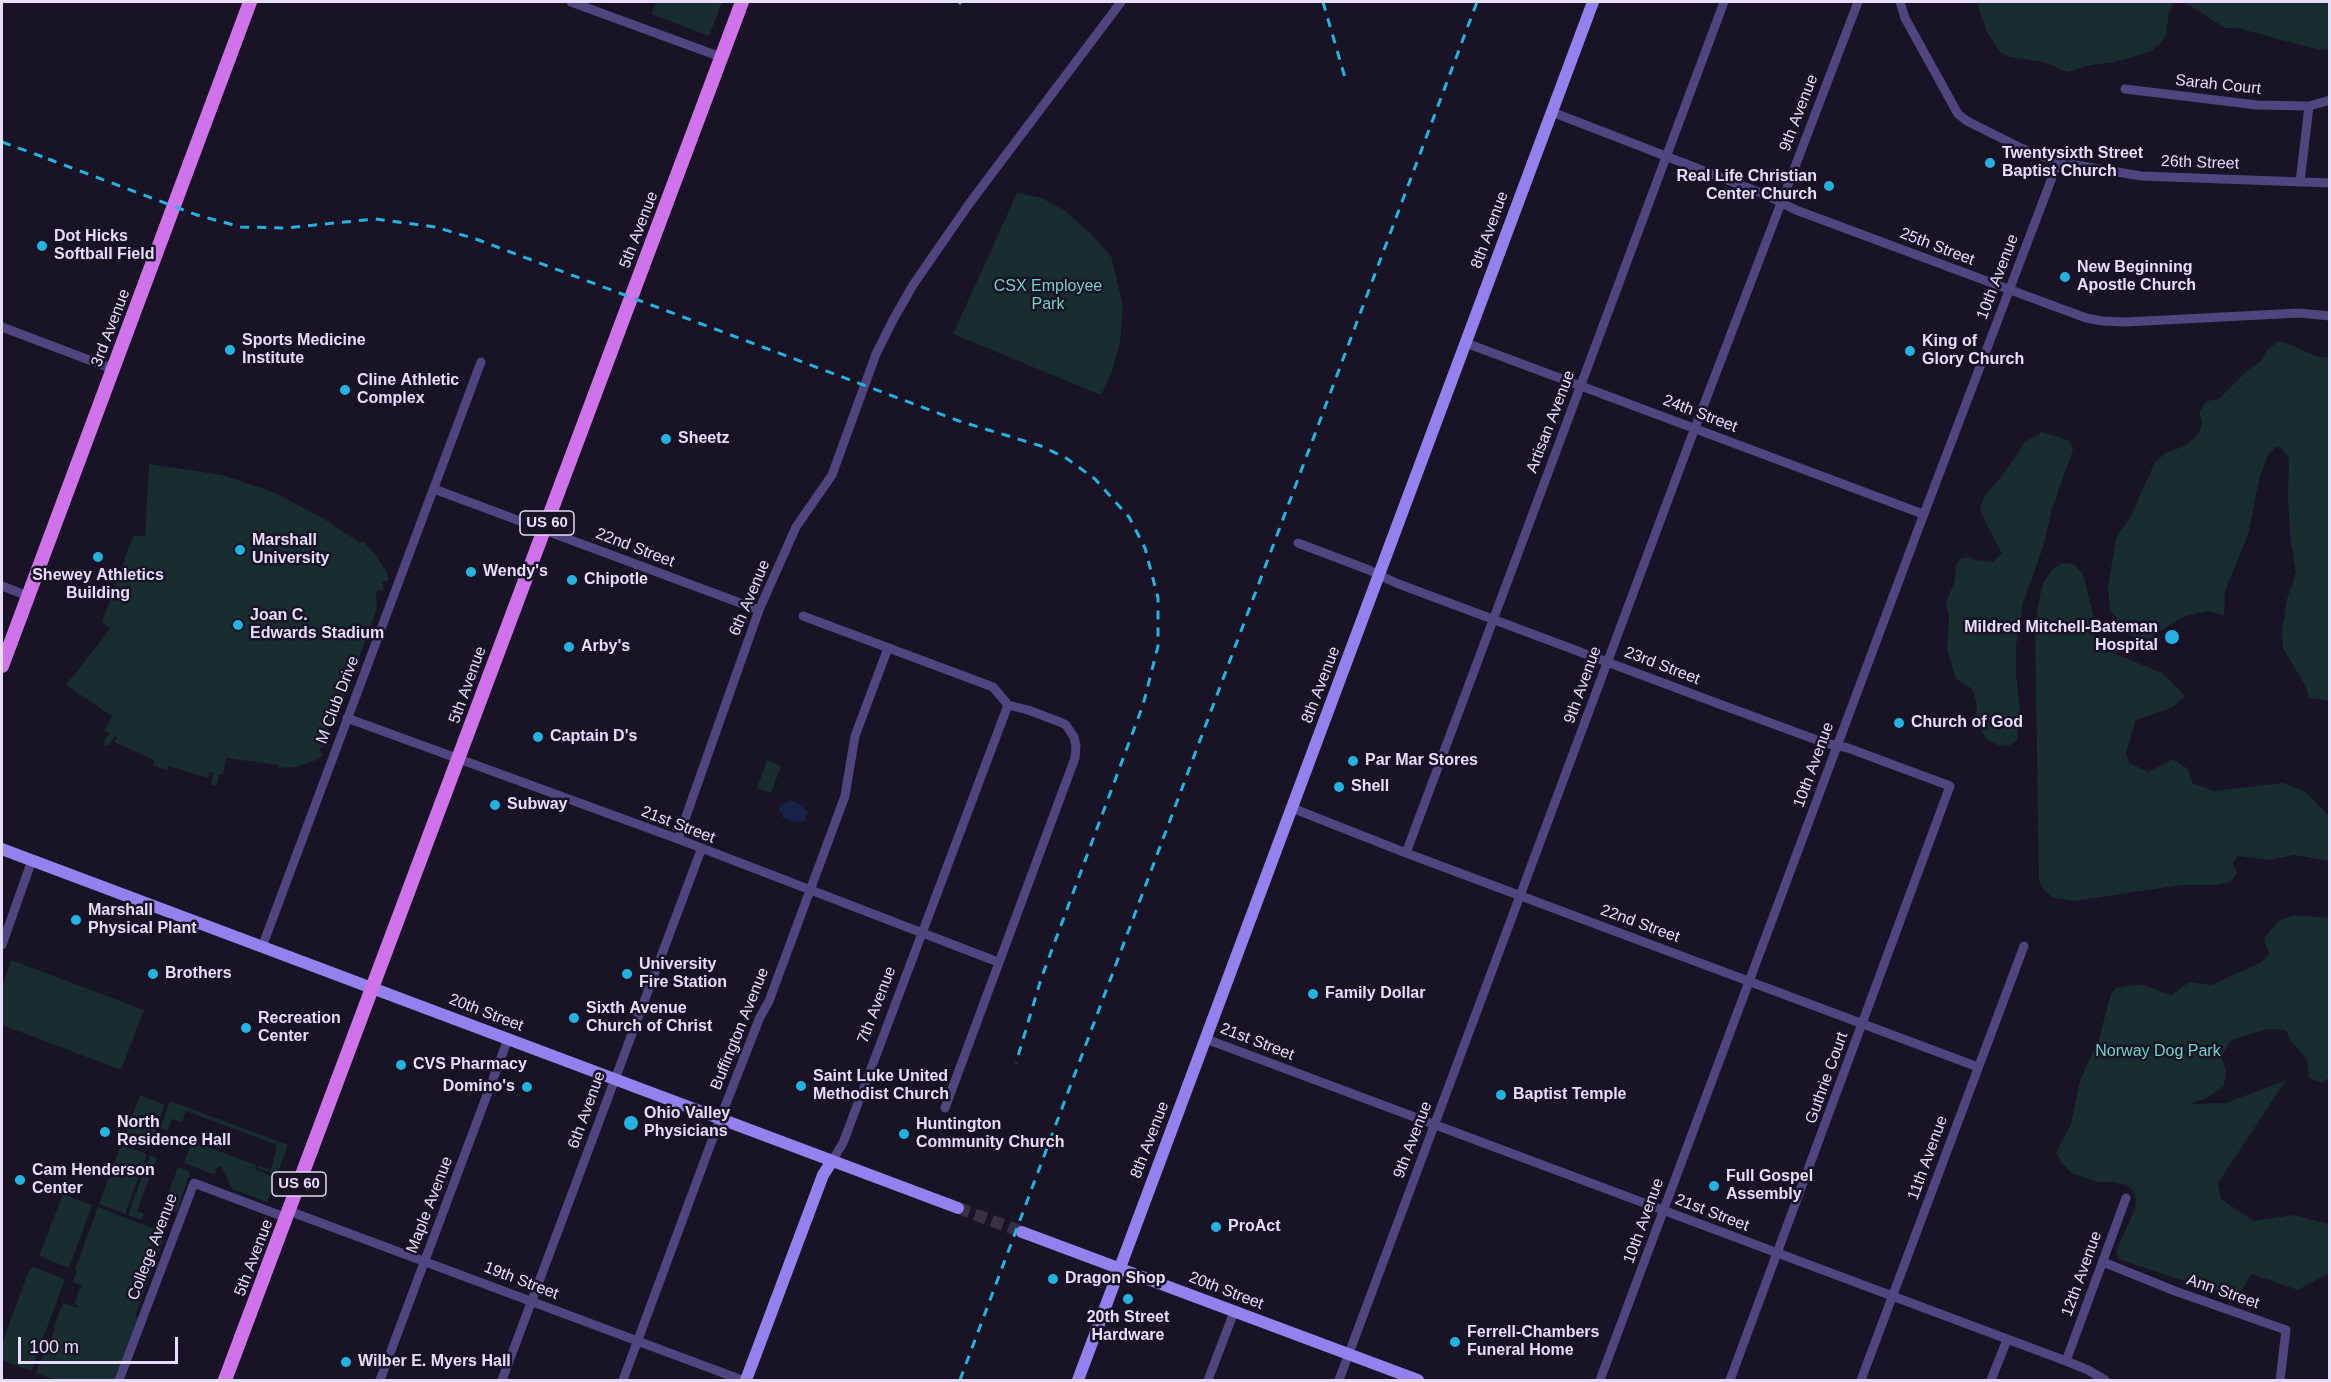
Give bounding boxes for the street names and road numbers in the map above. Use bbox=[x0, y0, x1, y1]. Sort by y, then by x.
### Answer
street label: Sarah Court bbox=[2174, 71, 2262, 99]
street label: 9th Avenue bbox=[1776, 72, 1822, 154]
street label: 26th Street bbox=[2161, 152, 2239, 174]
street label: 5th Avenue bbox=[616, 189, 662, 271]
street label: 8th Avenue bbox=[1467, 189, 1513, 271]
street label: 25th Street bbox=[1897, 224, 1977, 270]
street label: 10th Avenue bbox=[1973, 232, 2023, 322]
street label: 3rd Avenue bbox=[87, 286, 135, 370]
street label: Artisan Avenue bbox=[1523, 368, 1579, 476]
street label: 24th Street bbox=[1660, 391, 1740, 437]
road number: US 60 bbox=[520, 511, 574, 535]
street label: 22nd Street bbox=[593, 524, 677, 572]
street label: 6th Avenue bbox=[725, 557, 775, 639]
street label: 23rd Street bbox=[1622, 643, 1702, 689]
street label: 5th Avenue bbox=[445, 644, 491, 726]
street label: 8th Avenue bbox=[1298, 644, 1344, 726]
street label: 9th Avenue bbox=[1560, 644, 1606, 726]
street label: M Club Drive bbox=[312, 653, 364, 747]
street label: 10th Avenue bbox=[1790, 720, 1838, 810]
street label: 21st Street bbox=[638, 802, 718, 848]
street label: 22nd Street bbox=[1598, 901, 1682, 947]
street label: 7th Avenue bbox=[854, 964, 900, 1046]
street label: Buffington Avenue bbox=[707, 965, 773, 1093]
street label: 20th Street bbox=[446, 990, 526, 1036]
street label: 21st Street bbox=[1217, 1019, 1297, 1065]
street label: Guthrie Court bbox=[1802, 1030, 1852, 1126]
street label: 6th Avenue bbox=[564, 1069, 610, 1151]
street label: 8th Avenue bbox=[1127, 1099, 1173, 1181]
street label: 9th Avenue bbox=[1390, 1099, 1436, 1181]
street label: 11th Avenue bbox=[1904, 1113, 1952, 1203]
street label: Maple Avenue bbox=[403, 1154, 457, 1256]
road number: US 60 bbox=[272, 1172, 326, 1196]
street label: 10th Avenue bbox=[1620, 1176, 1668, 1266]
street label: 21st Street bbox=[1672, 1190, 1752, 1236]
street label: College Avenue bbox=[124, 1191, 182, 1303]
street label: 5th Avenue bbox=[231, 1217, 277, 1299]
street label: 12th Avenue bbox=[2058, 1229, 2106, 1319]
street label: 19th Street bbox=[481, 1258, 561, 1304]
street label: 20th Street bbox=[1186, 1268, 1266, 1314]
street label: Ann Street bbox=[2184, 1271, 2262, 1313]

